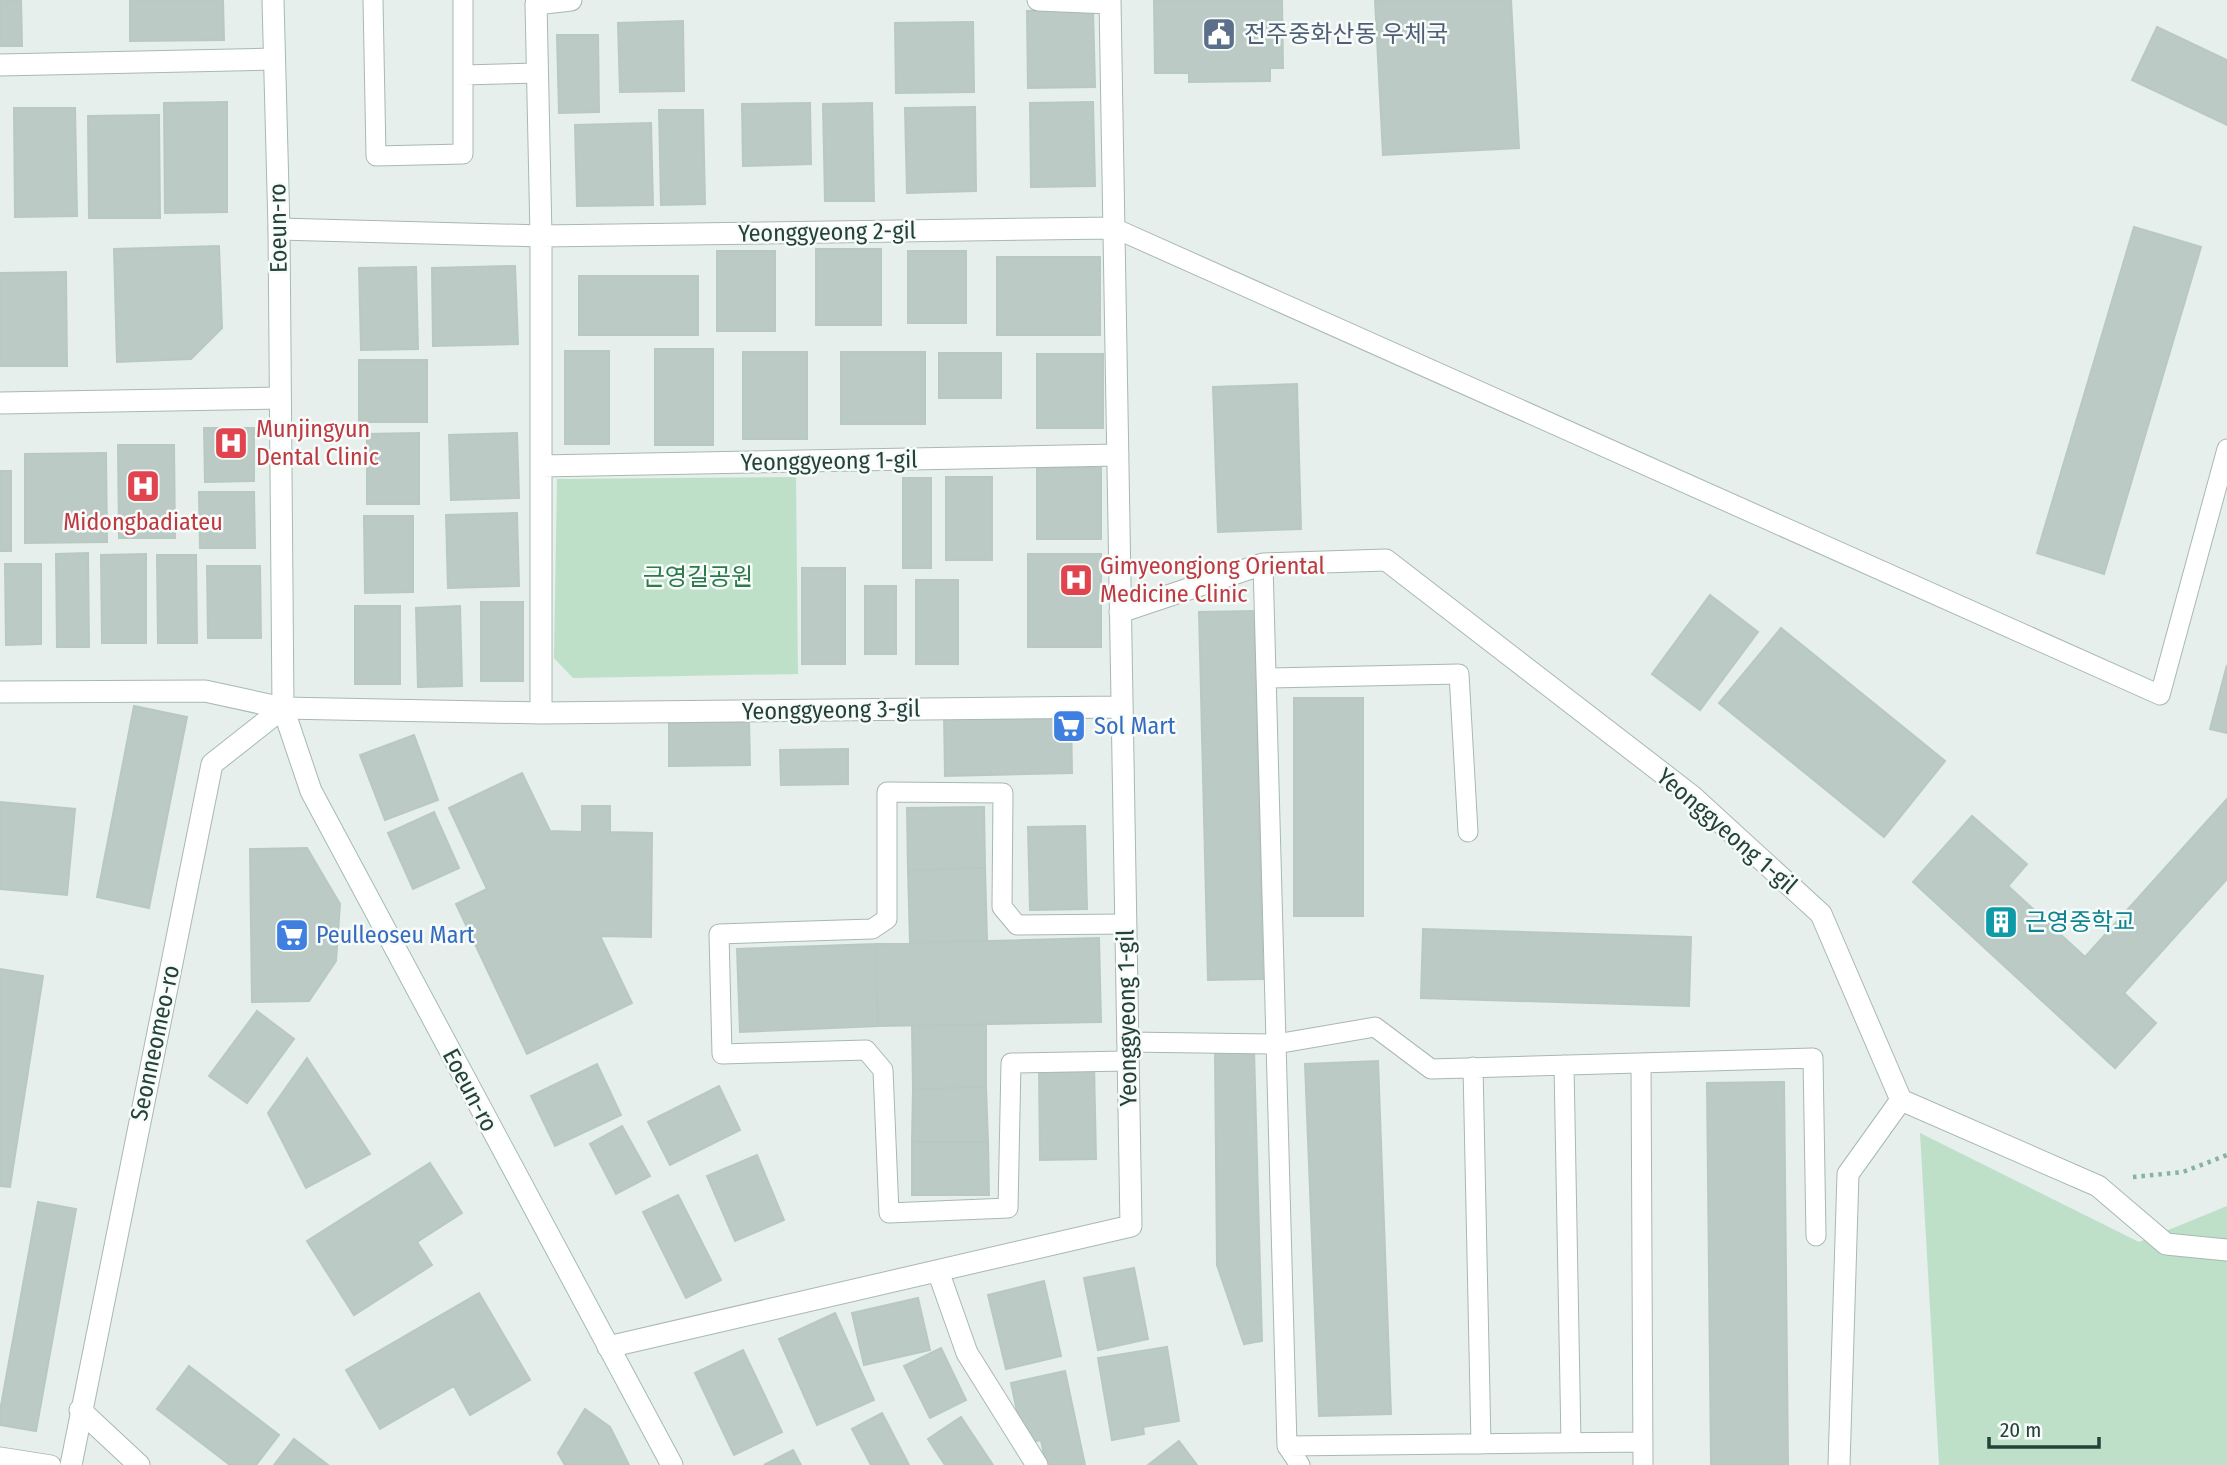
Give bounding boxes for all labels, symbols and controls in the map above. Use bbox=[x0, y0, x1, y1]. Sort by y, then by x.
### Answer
public building icon: 전주중화산동 우체국 bbox=[1200, 15, 1238, 53]
place label: 전주중화산동 우체국 bbox=[1244, 20, 1448, 48]
street label: Eoeun-ro bbox=[263, 183, 293, 273]
street label: Yeonggyeong 2-gil bbox=[738, 216, 916, 248]
place label: Munjingyun Dental Clinic bbox=[256, 415, 379, 471]
hospital icon: Munjingyun Dental Clinic bbox=[212, 424, 250, 462]
street label: Yeonggyeong 1-gil bbox=[740, 445, 918, 477]
hospital icon: Midongbadiateu bbox=[124, 467, 162, 505]
place label: Midongbadiateu bbox=[63, 508, 223, 536]
place label: Gimyeongjong Oriental Medicine Clinic bbox=[1100, 552, 1325, 608]
hospital icon: Gimyeongjong Oriental Medicine Clinic bbox=[1057, 561, 1095, 599]
park label: 근영길공원 bbox=[643, 563, 753, 591]
street label: Yeonggyeong 3-gil bbox=[742, 694, 920, 726]
supermarket icon: Sol Mart bbox=[1050, 707, 1088, 745]
place label: Sol Mart bbox=[1094, 712, 1176, 740]
street label: Yeonggyeong 1-gil bbox=[1651, 762, 1803, 900]
building icon: 근영중학교 bbox=[1982, 903, 2020, 941]
place label: 근영중학교 bbox=[2025, 908, 2135, 936]
supermarket icon: Peulleoseu Mart bbox=[273, 916, 311, 954]
place label: Peulleoseu Mart bbox=[316, 921, 475, 949]
street label: Yeonggyeong 1-gil bbox=[1111, 929, 1143, 1107]
street label: Seonneomeo-ro bbox=[125, 963, 185, 1123]
street label: Eoeun-ro bbox=[437, 1044, 503, 1136]
scale bar bbox=[1989, 1406, 2099, 1450]
text: 20 m bbox=[2000, 1417, 2041, 1443]

